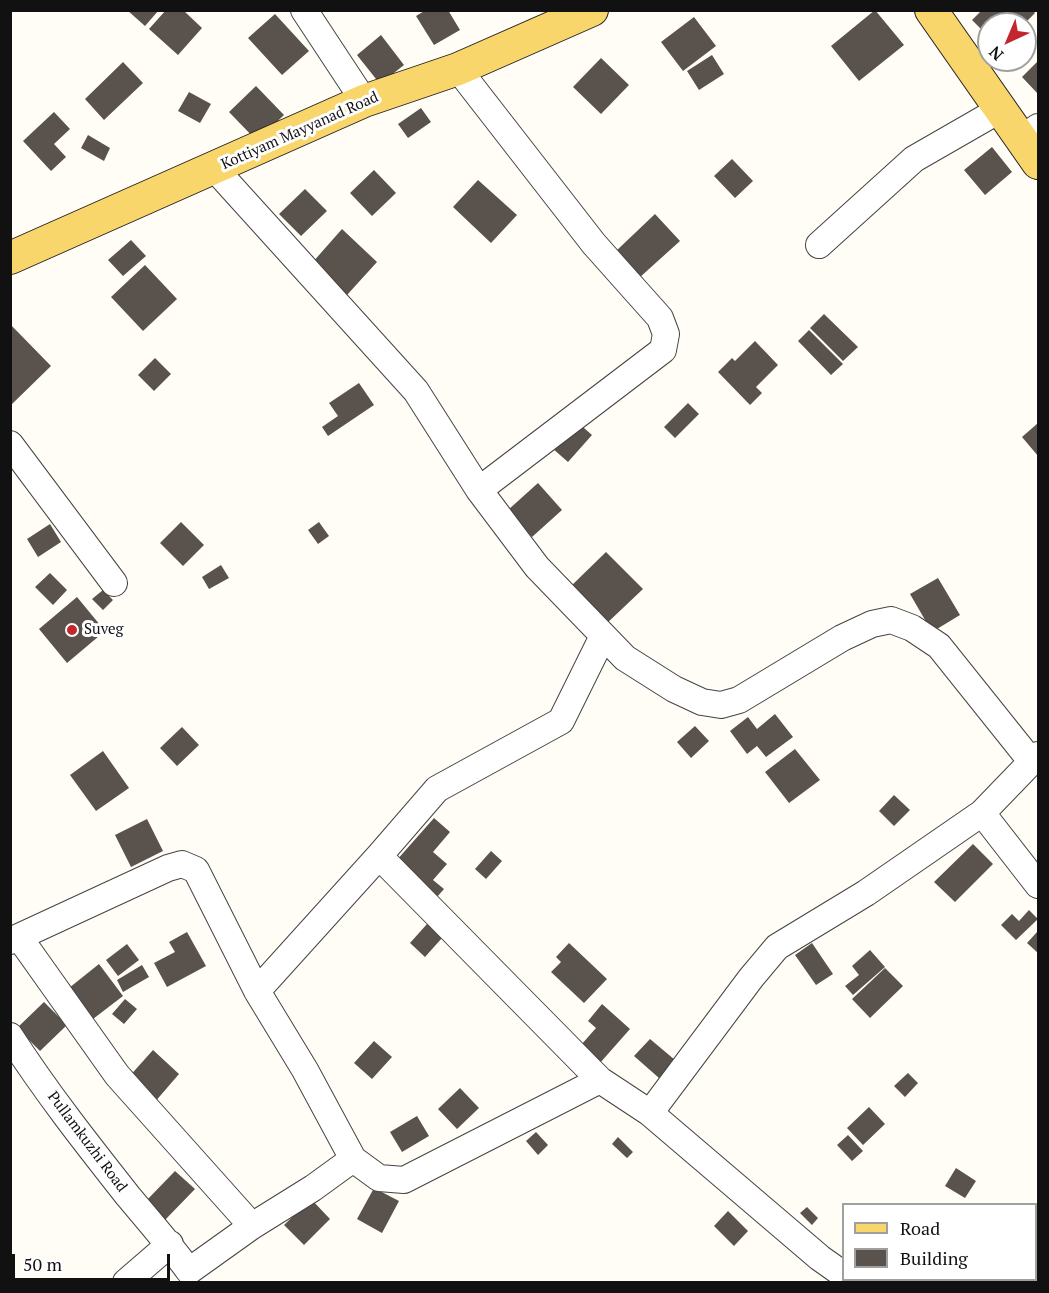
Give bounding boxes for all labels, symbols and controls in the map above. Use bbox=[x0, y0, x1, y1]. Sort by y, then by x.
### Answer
north arrow bbox=[977, 12, 1037, 72]
text: N bbox=[984, 41, 1008, 66]
street label: Kottiyam Mayyanad Road bbox=[219, 88, 381, 174]
place label: Suveg bbox=[84, 621, 123, 639]
marker: Suveg bbox=[65, 623, 79, 637]
street label: Pullamkuzhi Road bbox=[43, 1088, 131, 1196]
legend bbox=[842, 1203, 1037, 1281]
text: Road bbox=[900, 1216, 940, 1240]
scale bar bbox=[15, 1242, 172, 1280]
text: Building bbox=[900, 1246, 968, 1270]
text: 50 m bbox=[23, 1252, 62, 1276]

